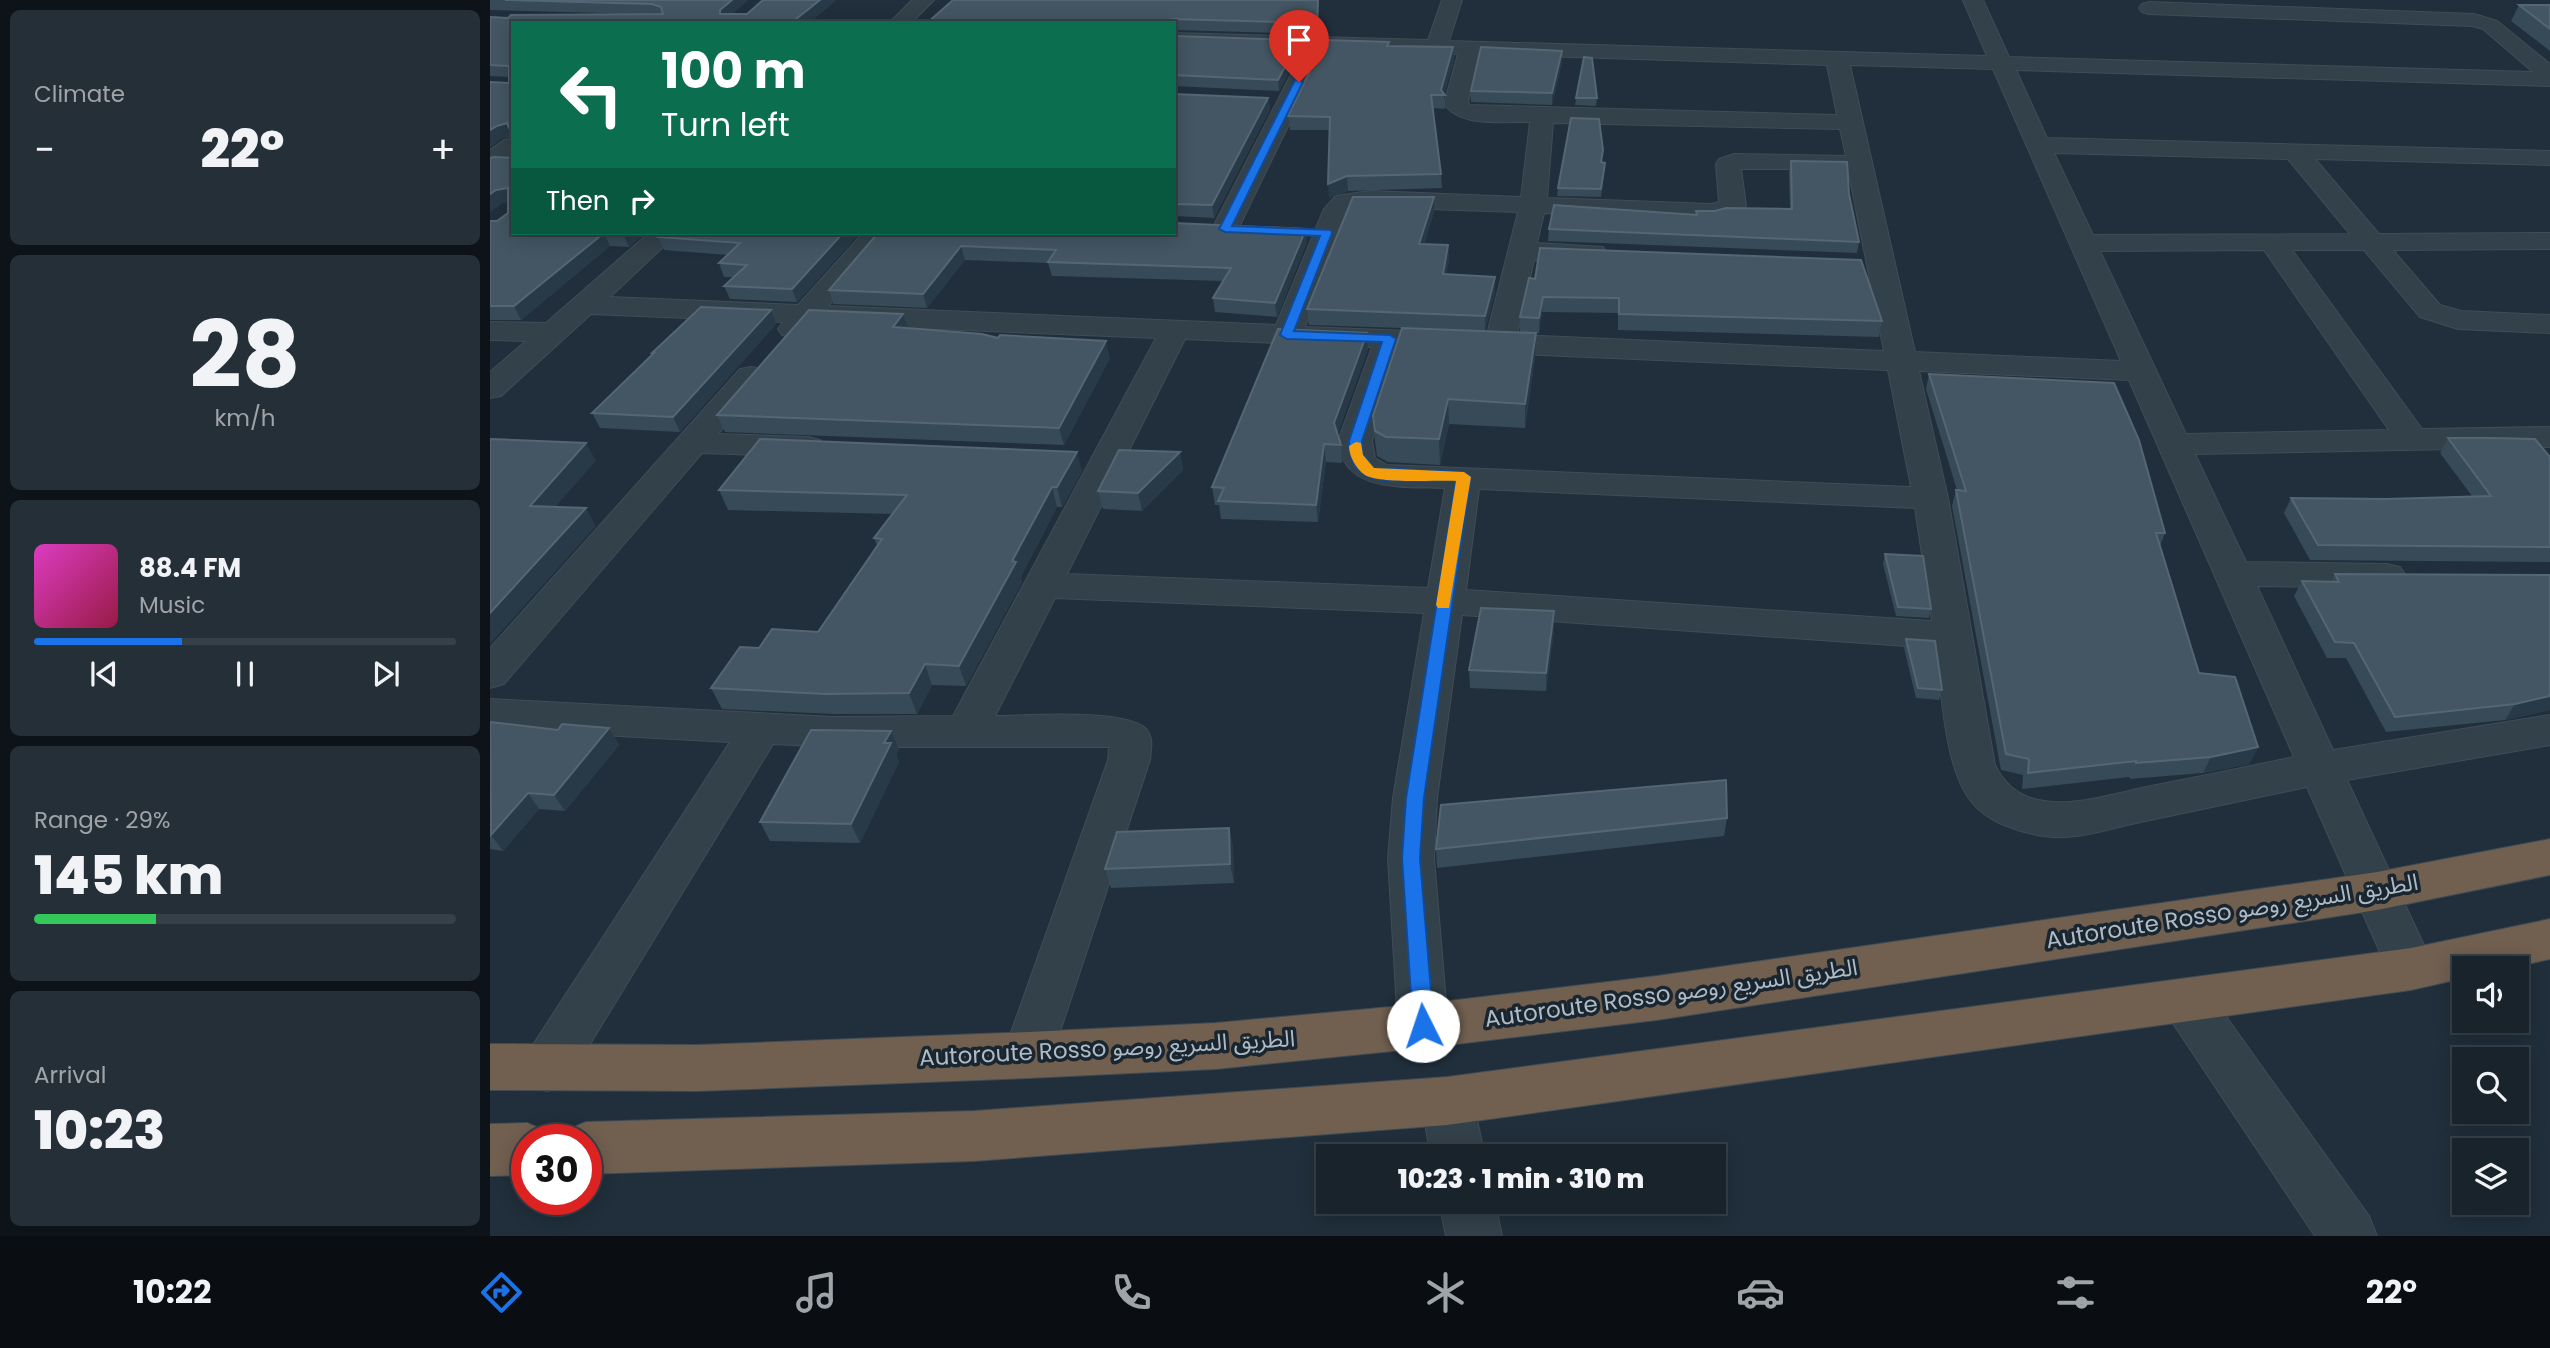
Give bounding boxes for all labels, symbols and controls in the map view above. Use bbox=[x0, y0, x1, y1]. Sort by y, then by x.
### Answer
pin bbox=[1269, 10, 1329, 82]
icon: arrive bbox=[1280, 21, 1318, 59]
text: 100 m bbox=[661, 37, 806, 105]
icon: left bbox=[546, 49, 637, 140]
text: Climate bbox=[34, 78, 125, 110]
text: Turn left bbox=[661, 102, 790, 147]
text: 22° bbox=[200, 113, 285, 186]
text: − bbox=[34, 123, 55, 176]
text: + bbox=[430, 123, 456, 176]
icon: right bbox=[623, 182, 661, 220]
text: Then bbox=[546, 183, 609, 219]
text: 28 bbox=[190, 291, 300, 419]
text: km/h bbox=[214, 402, 276, 434]
text: 88.4 FM bbox=[139, 550, 241, 586]
text: Music bbox=[139, 589, 205, 621]
icon: previous bbox=[85, 655, 123, 693]
icon: pause bbox=[226, 655, 264, 693]
icon: next bbox=[367, 655, 405, 693]
text: Range · 29% bbox=[34, 804, 170, 836]
text: 145 km bbox=[34, 839, 223, 912]
street label: Autoroute Rosso الطريق السريع روصو bbox=[2044, 866, 2421, 957]
street label: Autoroute Rosso الطريق السريع روصو bbox=[1482, 951, 1860, 1036]
map controls bbox=[2452, 956, 2529, 1215]
button: sound bbox=[2452, 956, 2529, 1033]
position arrow bbox=[1386, 989, 1460, 1063]
street label: Autoroute Rosso الطريق السريع روصو bbox=[918, 1022, 1296, 1075]
button: search bbox=[2452, 1047, 2529, 1124]
text: Arrival bbox=[34, 1059, 106, 1091]
text: 10:23 bbox=[34, 1094, 165, 1167]
speed limit sign: 30 bbox=[511, 1124, 602, 1215]
button: layers bbox=[2452, 1138, 2529, 1215]
text: 10:23 · 1 min · 310 m bbox=[1398, 1161, 1644, 1197]
icon: directions bbox=[477, 1268, 526, 1317]
icon: music bbox=[792, 1268, 841, 1317]
icon: phone bbox=[1107, 1268, 1156, 1317]
icon: climate bbox=[1421, 1268, 1470, 1317]
icon: car bbox=[1736, 1268, 1785, 1317]
icon: filters bbox=[2051, 1268, 2100, 1317]
text: 10:22 bbox=[133, 1269, 211, 1314]
text: 22° bbox=[2366, 1269, 2417, 1314]

